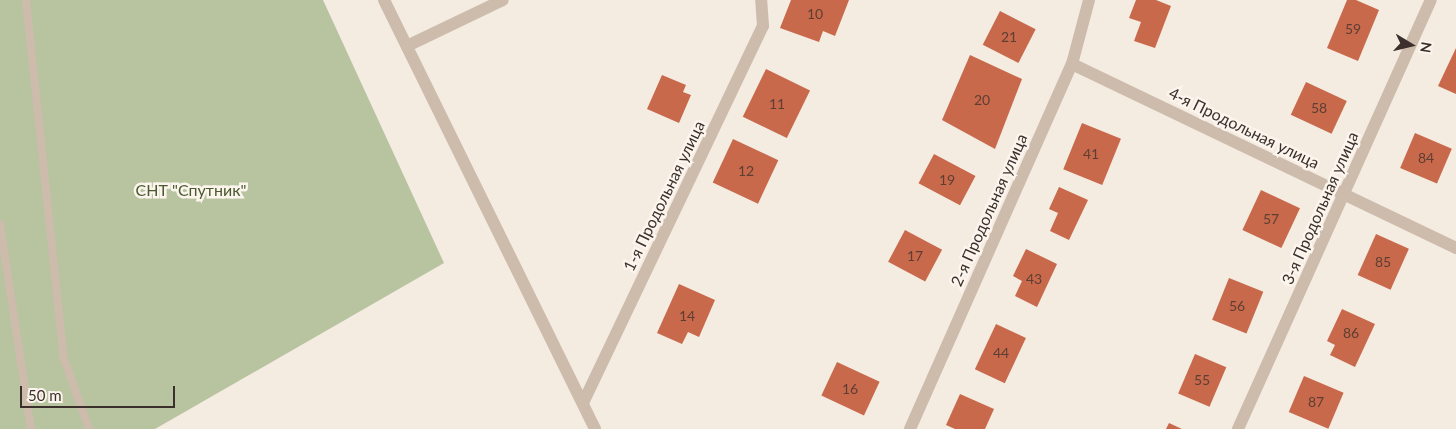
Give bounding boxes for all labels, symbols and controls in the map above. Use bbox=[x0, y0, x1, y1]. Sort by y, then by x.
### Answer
house number: 10 bbox=[807, 6, 823, 22]
north arrow bbox=[1386, 20, 1436, 70]
house number: 59 bbox=[1345, 21, 1361, 37]
house number: 21 bbox=[1001, 29, 1017, 45]
text: N bbox=[1417, 41, 1436, 54]
street label: 4-я Продольная улица bbox=[1166, 83, 1322, 173]
house number: 20 bbox=[974, 92, 990, 108]
house number: 11 bbox=[769, 96, 785, 112]
house number: 58 bbox=[1311, 100, 1327, 116]
street label: 1-я Продольная улица bbox=[619, 118, 709, 274]
street label: 3-я Продольная улица bbox=[1278, 129, 1362, 287]
street label: 2-я Продольная улица bbox=[947, 131, 1031, 289]
house number: 41 bbox=[1083, 146, 1099, 162]
house number: 84 bbox=[1418, 150, 1434, 166]
house number: 12 bbox=[738, 163, 754, 179]
house number: 19 bbox=[939, 172, 955, 188]
park label: СНТ "Спутник" bbox=[136, 180, 246, 200]
house number: 57 bbox=[1263, 211, 1279, 227]
house number: 17 bbox=[907, 248, 923, 264]
house number: 85 bbox=[1375, 254, 1391, 270]
house number: 43 bbox=[1026, 271, 1042, 287]
house number: 56 bbox=[1229, 298, 1245, 314]
house number: 14 bbox=[679, 308, 695, 324]
house number: 86 bbox=[1343, 325, 1359, 341]
house number: 44 bbox=[993, 345, 1009, 361]
house number: 55 bbox=[1194, 372, 1210, 388]
scale bar bbox=[22, 376, 178, 408]
house number: 16 bbox=[842, 381, 858, 397]
text: 50 m bbox=[28, 386, 62, 404]
house number: 87 bbox=[1308, 394, 1324, 410]

